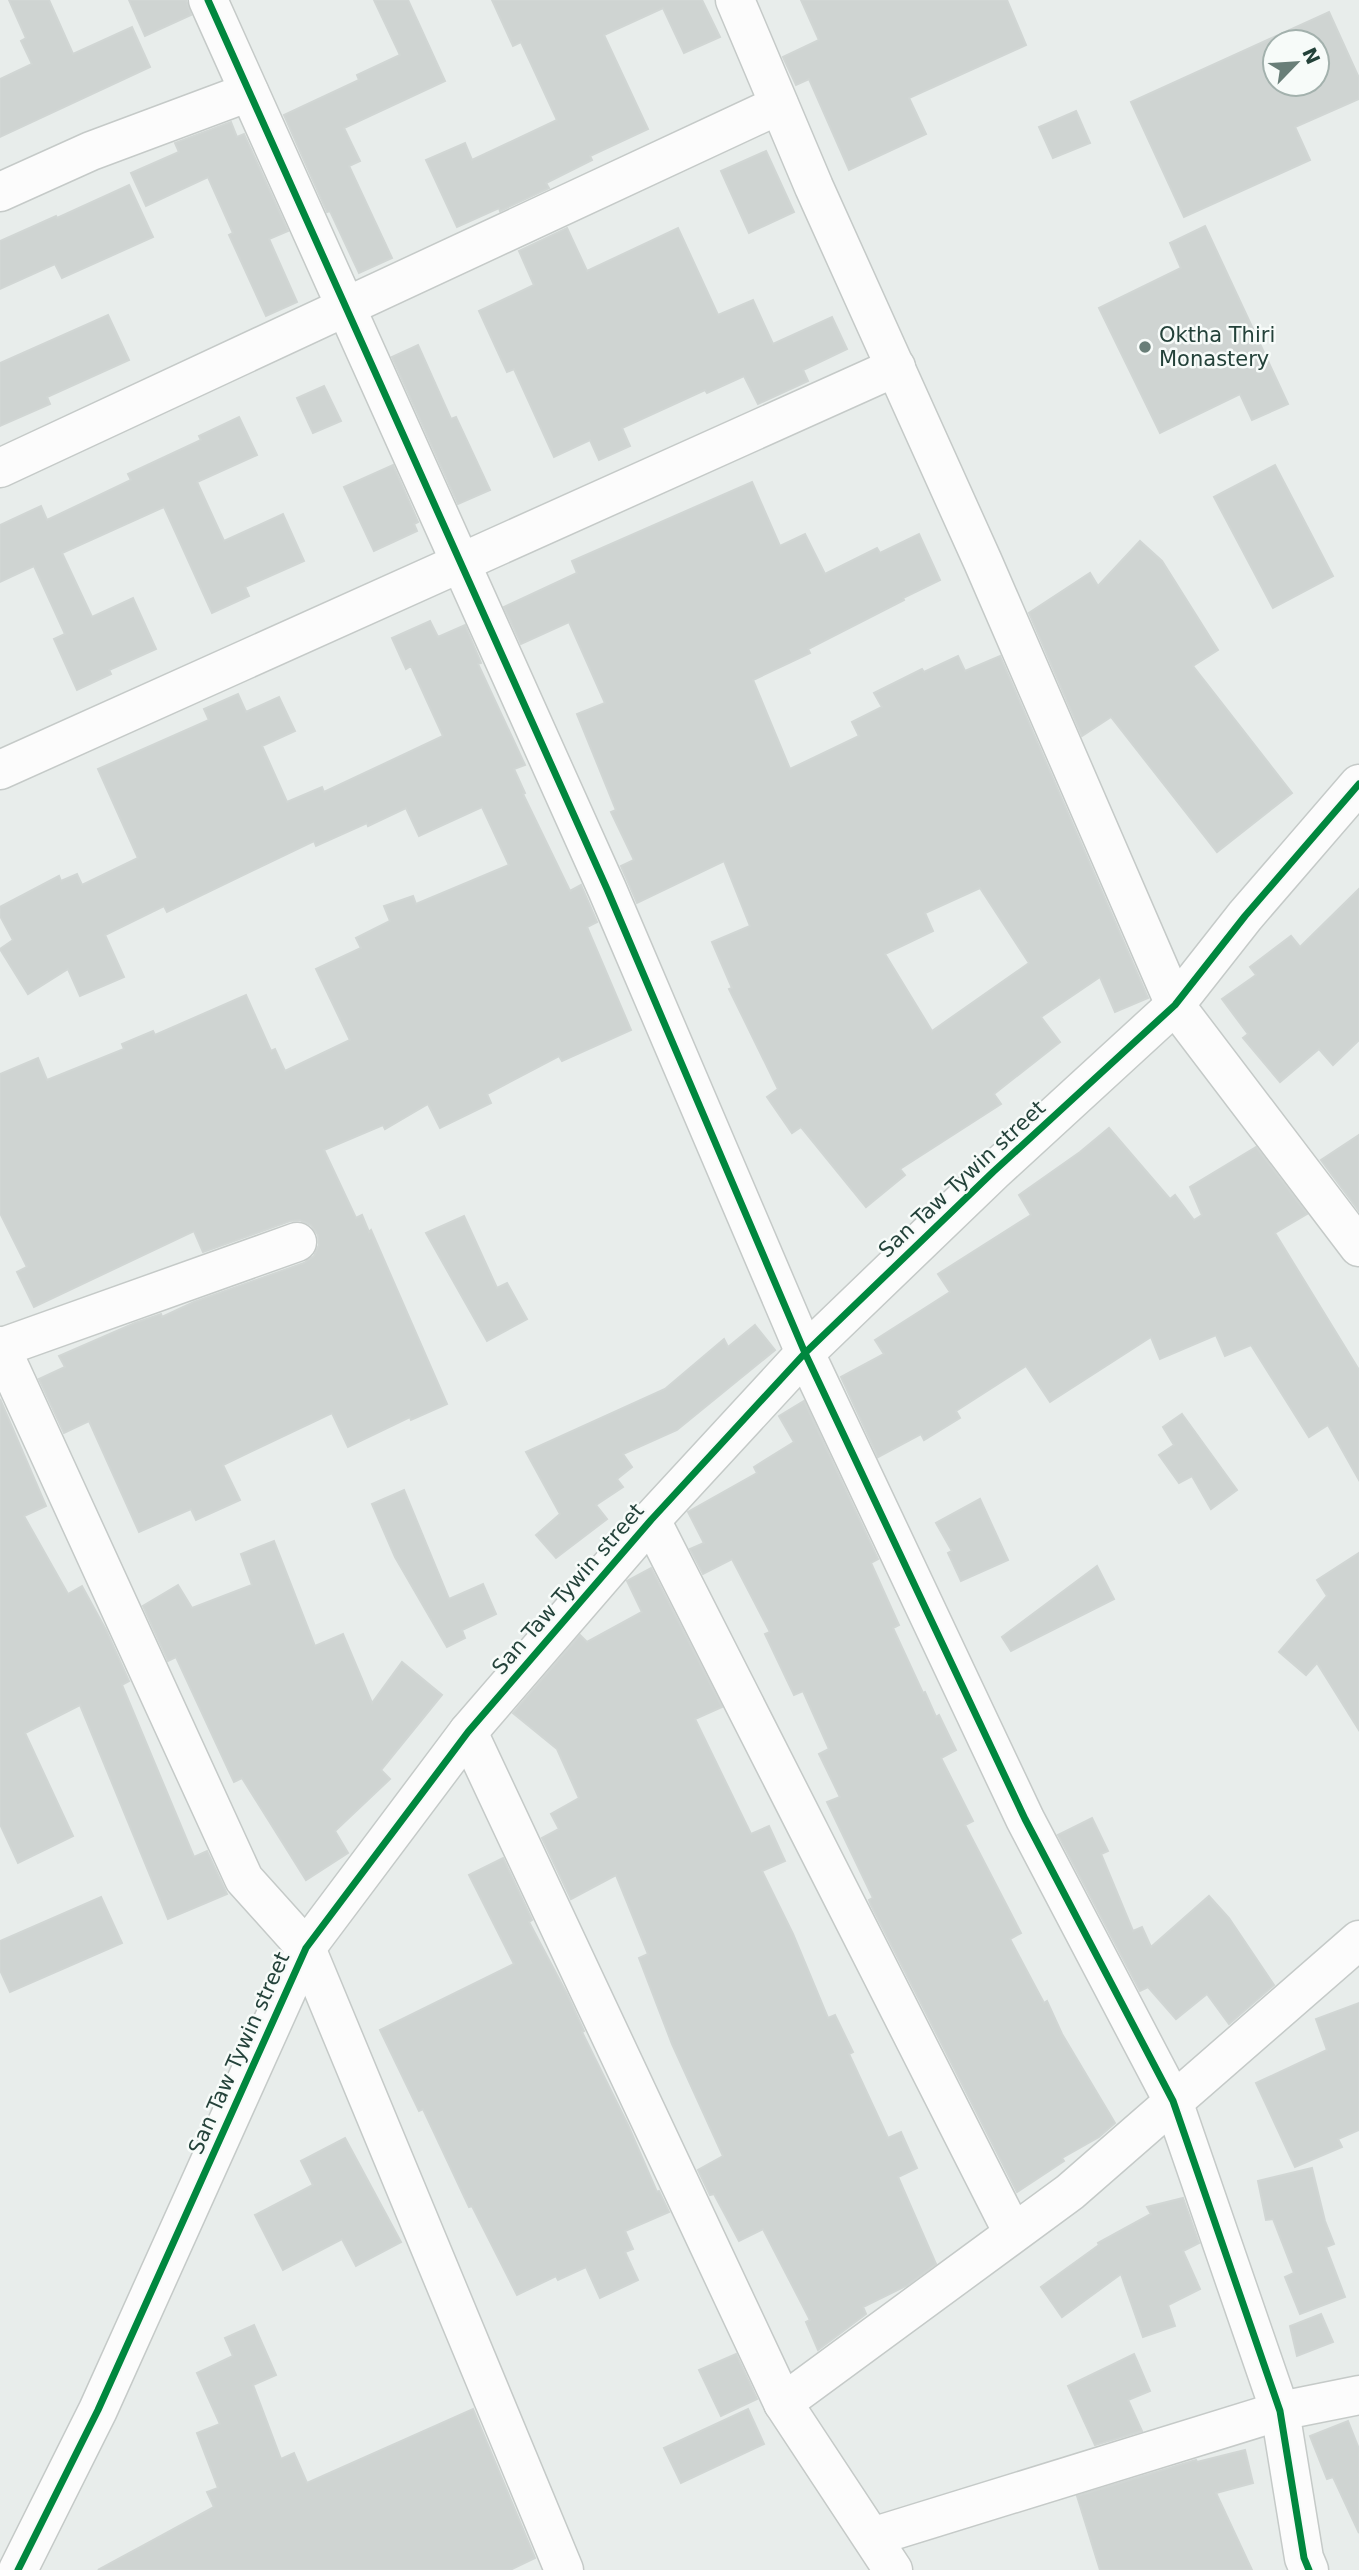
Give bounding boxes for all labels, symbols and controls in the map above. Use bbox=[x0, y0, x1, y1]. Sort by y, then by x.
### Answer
north arrow bbox=[1261, 28, 1331, 98]
text: N bbox=[1298, 44, 1325, 68]
place label: Oktha Thiri Monastery bbox=[1159, 323, 1275, 371]
marker: Oktha Thiri Monastery bbox=[1137, 339, 1153, 355]
street label: San Taw Tywin street bbox=[874, 1096, 1050, 1262]
street label: San Taw Tywin street bbox=[487, 1499, 649, 1679]
street label: San Taw Tywin street bbox=[184, 1948, 294, 2158]

